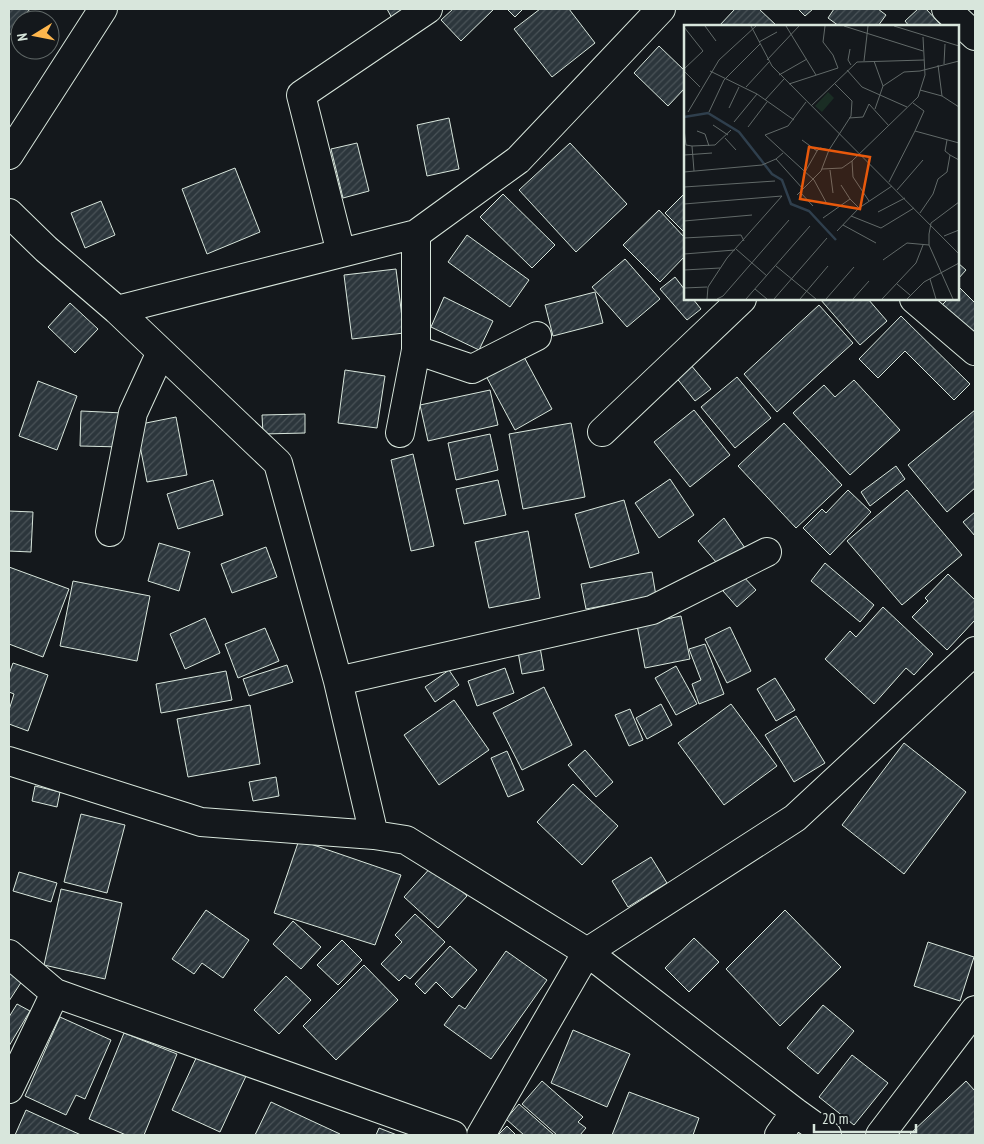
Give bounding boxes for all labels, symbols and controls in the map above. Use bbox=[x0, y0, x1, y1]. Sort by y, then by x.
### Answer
north arrow bbox=[10, 10, 60, 60]
inset map bbox=[684, 25, 959, 300]
text: N bbox=[13, 32, 32, 43]
scale bar bbox=[814, 1102, 916, 1134]
text: 20 m bbox=[822, 1109, 848, 1128]

